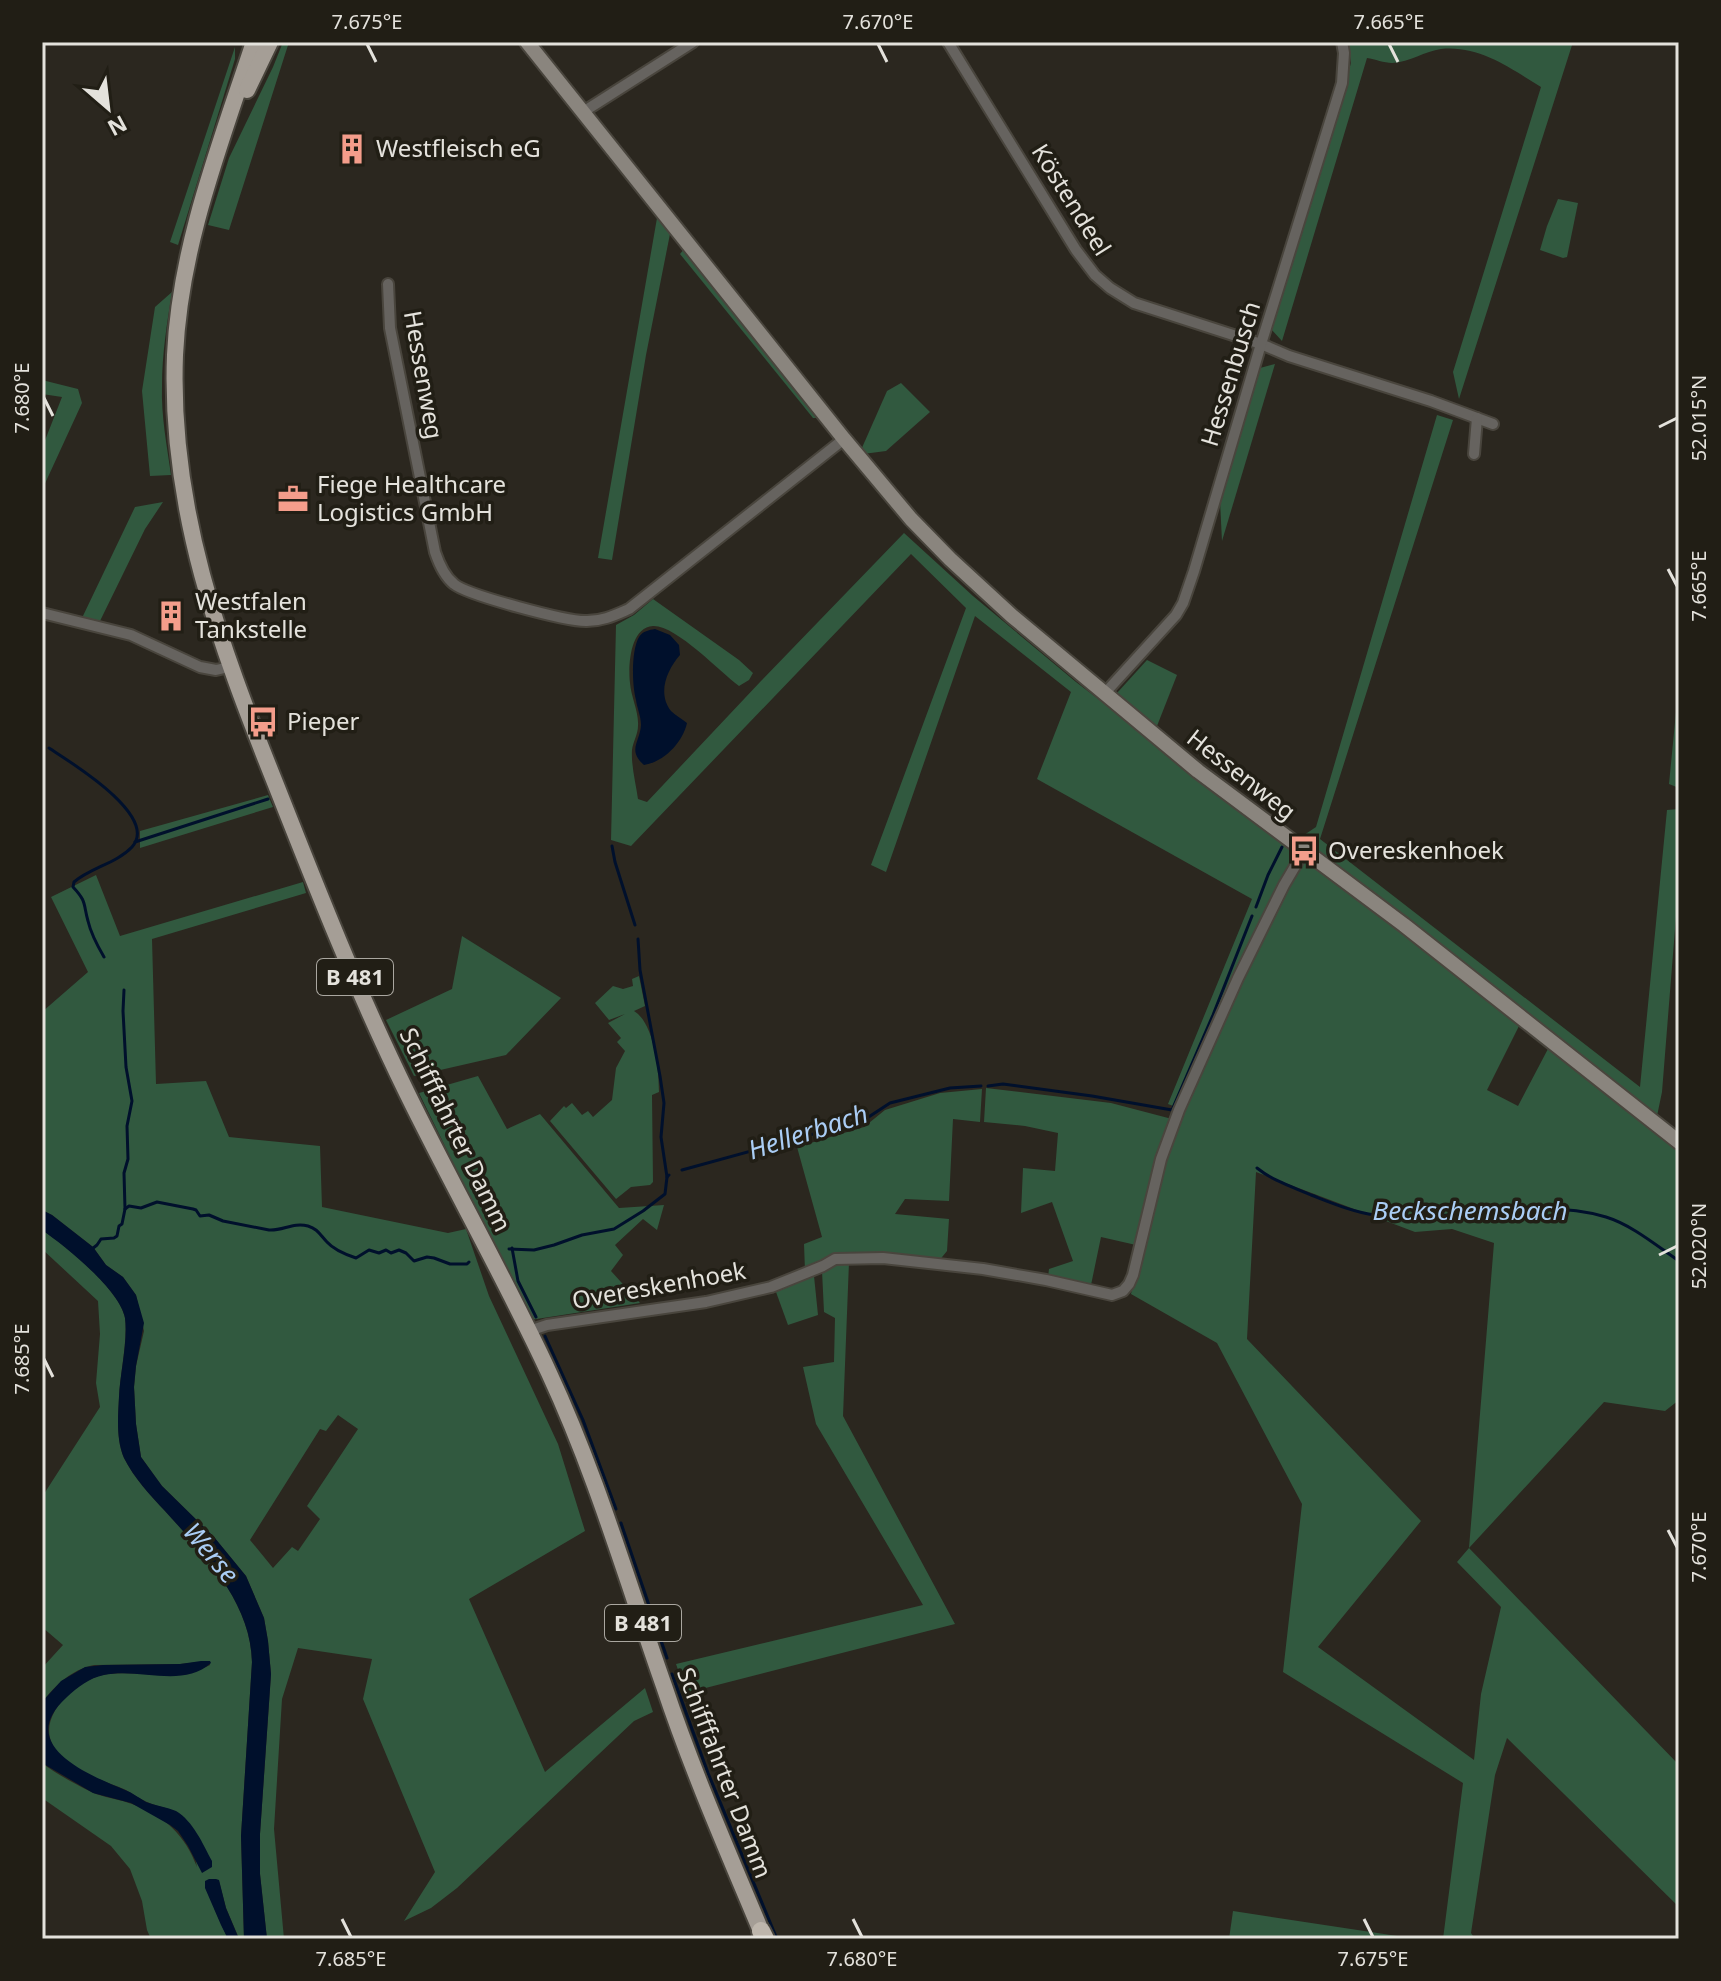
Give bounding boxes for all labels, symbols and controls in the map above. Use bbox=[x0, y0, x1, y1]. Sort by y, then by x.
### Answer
text: 7.675°E bbox=[332, 8, 402, 35]
text: 7.670°E bbox=[843, 8, 913, 35]
text: 7.665°E bbox=[1354, 8, 1424, 35]
north arrow bbox=[68, 68, 148, 148]
text: N bbox=[103, 109, 133, 144]
place label: Westfleisch eG bbox=[376, 131, 541, 164]
building icon: Westfleisch eG bbox=[335, 132, 369, 166]
street label: Köstendeel bbox=[1025, 137, 1120, 261]
street label: Hessenbusch bbox=[1192, 297, 1267, 450]
street label: Hessenweg bbox=[397, 308, 452, 442]
text: 7.680°E bbox=[8, 363, 35, 433]
text: 52.015°N bbox=[1685, 375, 1712, 461]
place label: Fiege Healthcare Logistics GmbH bbox=[317, 467, 506, 528]
office icon: Fiege Healthcare Logistics GmbH bbox=[276, 482, 310, 516]
text: 7.665°E bbox=[1685, 551, 1712, 621]
place label: Westfalen Tankstelle bbox=[195, 584, 307, 645]
building icon: Westfalen Tankstelle bbox=[154, 599, 188, 633]
place label: Pieper bbox=[287, 704, 360, 737]
bus stop icon: Pieper bbox=[246, 705, 280, 739]
street label: Hessenweg bbox=[1181, 721, 1303, 827]
place label: Overeskenhoek bbox=[1328, 833, 1504, 866]
bus stop icon: Overeskenhoek bbox=[1287, 834, 1321, 868]
road number: B 481 bbox=[317, 959, 393, 995]
street label: Schifffahrter Damm bbox=[393, 1022, 520, 1237]
water label: Hellerbach bbox=[743, 1095, 872, 1167]
water label: Beckschemsbach bbox=[1373, 1192, 1567, 1228]
text: 52.020°N bbox=[1685, 1203, 1712, 1289]
street label: Overeskenhoek bbox=[569, 1253, 748, 1316]
text: 7.685°E bbox=[8, 1324, 35, 1394]
text: 7.670°E bbox=[1685, 1512, 1712, 1582]
water label: Werse bbox=[176, 1514, 248, 1590]
road number: B 481 bbox=[605, 1605, 681, 1641]
street label: Schifffahrter Damm bbox=[670, 1662, 781, 1882]
text: 7.685°E bbox=[316, 1945, 386, 1972]
text: 7.680°E bbox=[827, 1945, 897, 1972]
text: 7.675°E bbox=[1338, 1945, 1408, 1972]

